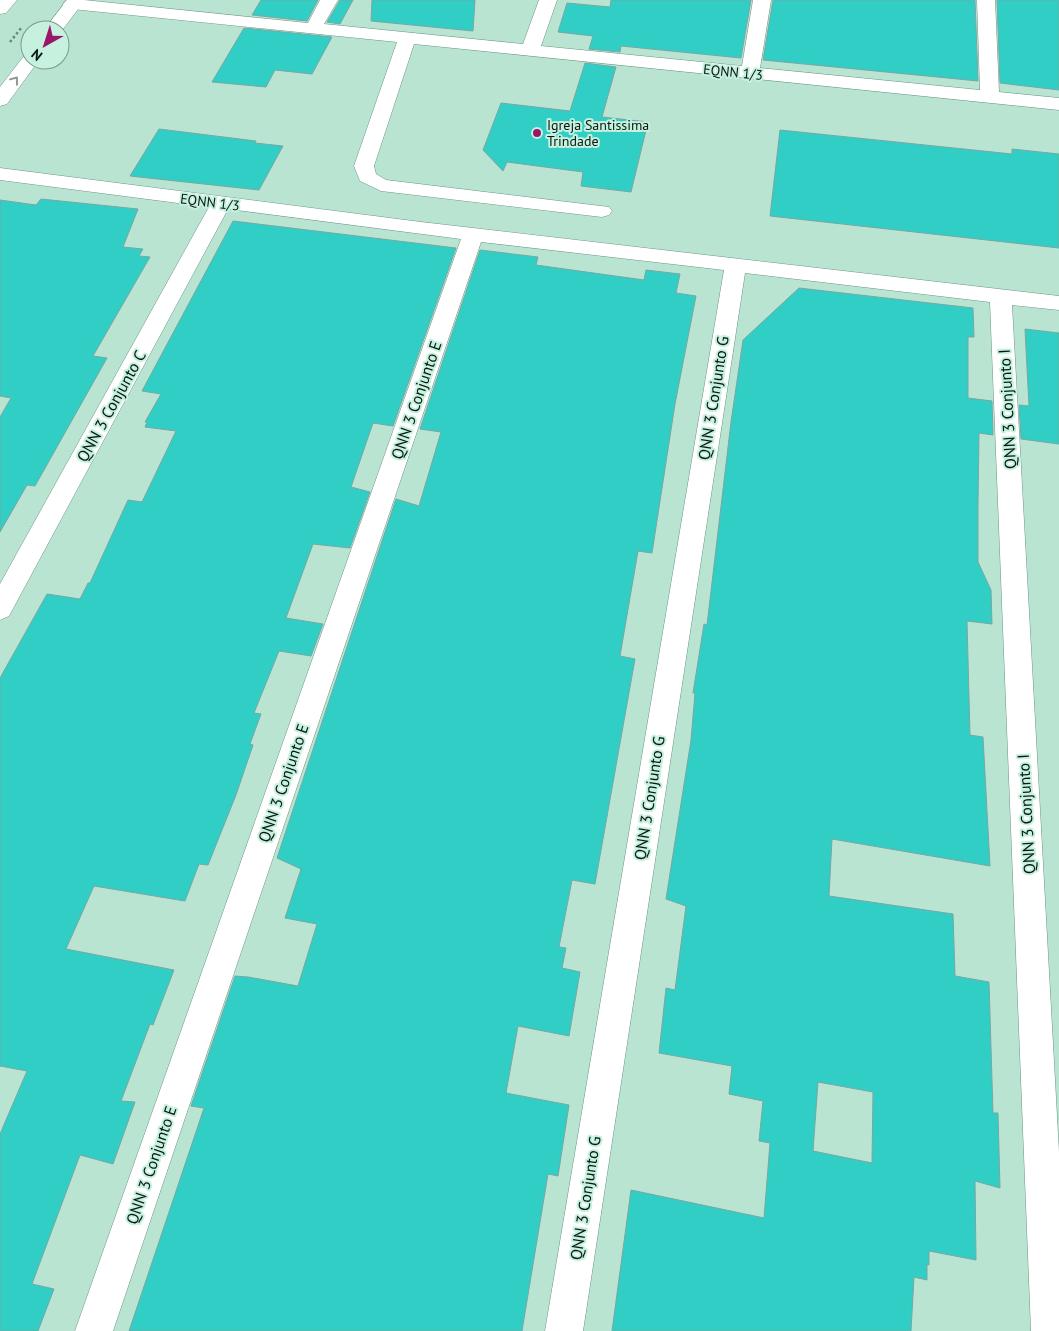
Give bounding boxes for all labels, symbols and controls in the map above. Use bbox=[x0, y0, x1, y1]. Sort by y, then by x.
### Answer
north arrow bbox=[20, 20, 70, 70]
text: N bbox=[28, 45, 46, 65]
street label: EQNN 1/3 bbox=[702, 60, 764, 84]
one-way arrow bbox=[9, 76, 18, 86]
place label: Igreja Santissima Trindade bbox=[547, 116, 649, 150]
marker: Igreja Santissima Trindade bbox=[531, 127, 543, 139]
street label: EQNN 1/3 bbox=[179, 189, 241, 215]
street label: QNN 3 Conjunto G bbox=[693, 335, 733, 461]
street label: QNN 3 Conjunto E bbox=[386, 338, 446, 462]
street label: QNN 3 Conjunto C bbox=[72, 347, 150, 465]
street label: QNN 3 Conjunto I bbox=[994, 349, 1020, 469]
street label: QNN 3 Conjunto E bbox=[253, 721, 313, 845]
street label: QNN 3 Conjunto G bbox=[629, 735, 669, 861]
street label: QNN 3 Conjunto I bbox=[1013, 754, 1039, 874]
street label: QNN 3 Conjunto E bbox=[121, 1103, 181, 1227]
street label: QNN 3 Conjunto G bbox=[565, 1135, 605, 1261]

